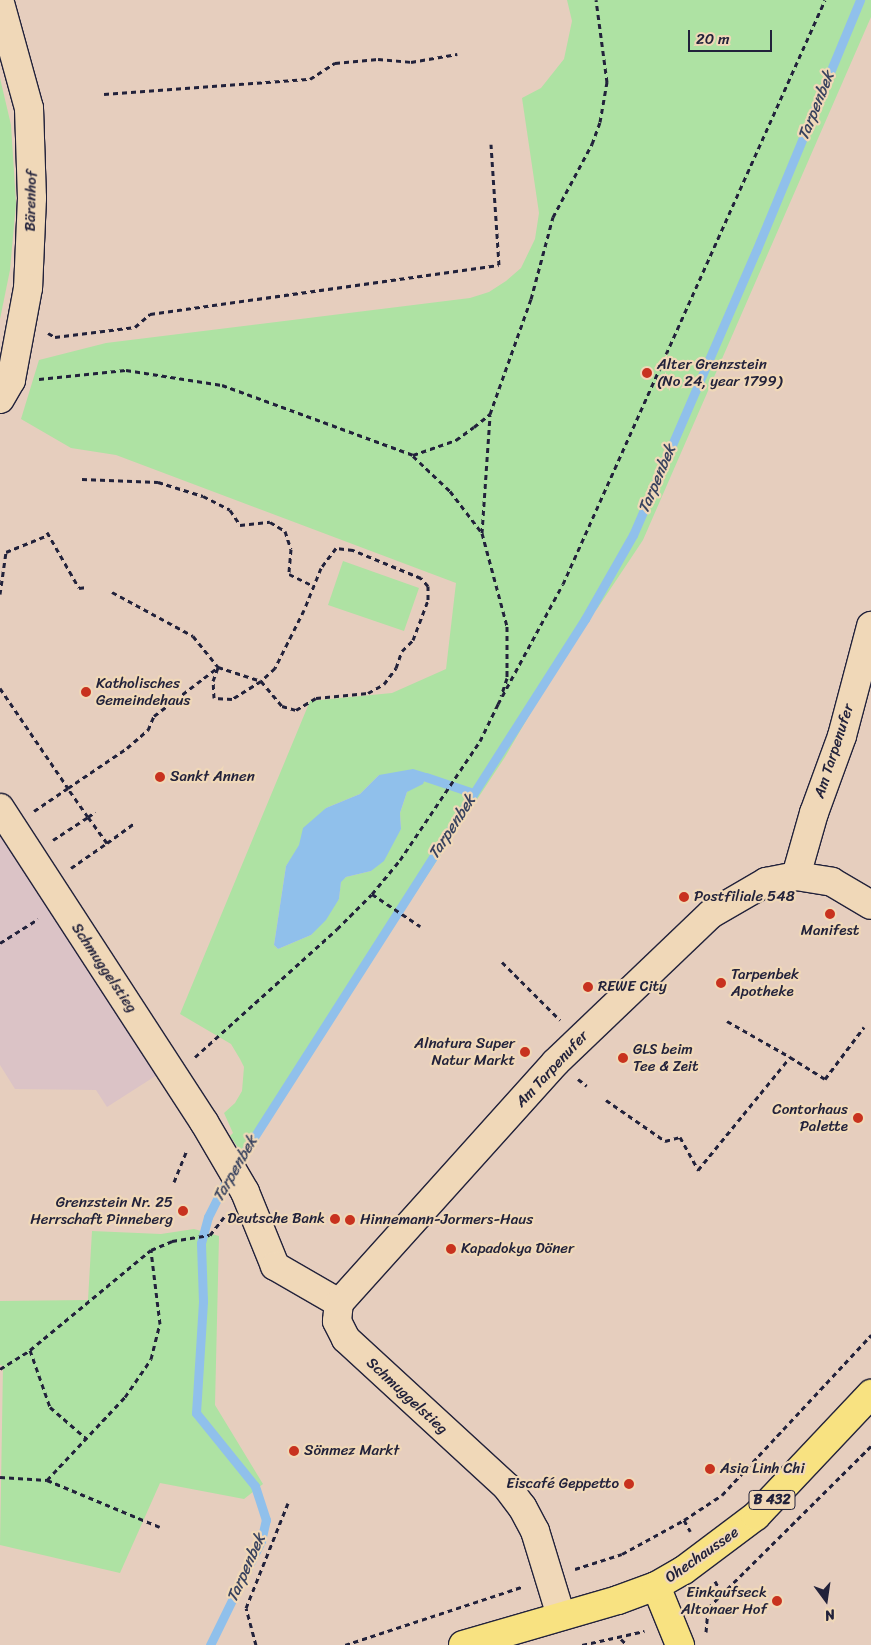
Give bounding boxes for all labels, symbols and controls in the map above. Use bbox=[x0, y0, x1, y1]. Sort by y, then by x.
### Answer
scale bar bbox=[691, 20, 775, 52]
text: 20 m bbox=[696, 26, 730, 52]
water label: Tarpenbek bbox=[794, 69, 838, 143]
street label: Bärenhof bbox=[21, 170, 41, 232]
place label: Alter Grenzstein (No 24, year 1799) bbox=[657, 355, 782, 390]
marker: Alter Grenzstein (No 24, year 1799) bbox=[641, 367, 653, 379]
water label: Tarpenbek bbox=[634, 442, 680, 516]
place label: Katholisches Gemeindehaus bbox=[96, 674, 190, 709]
marker: Katholisches Gemeindehaus bbox=[80, 686, 92, 698]
street label: Am Tarpenufer bbox=[810, 701, 858, 801]
place label: Sankt Annen bbox=[170, 768, 255, 786]
marker: Sankt Annen bbox=[154, 771, 166, 783]
water label: Tarpenbek bbox=[424, 791, 480, 863]
place label: Postfiliale 548 bbox=[694, 888, 795, 906]
marker: Postfiliale 548 bbox=[678, 891, 690, 903]
marker: Manifest bbox=[824, 908, 836, 920]
street label: Schmuggelstieg bbox=[67, 920, 141, 1016]
place label: Manifest bbox=[801, 922, 859, 940]
place label: Tarpenbek Apotheke bbox=[731, 965, 799, 1000]
marker: Tarpenbek Apotheke bbox=[715, 977, 727, 989]
place label: REWE City bbox=[598, 978, 667, 996]
marker: REWE City bbox=[582, 981, 594, 993]
street label: Am Tarpenufer bbox=[512, 1027, 592, 1111]
place label: Alnatura Super Natur Markt bbox=[414, 1034, 515, 1069]
place label: GLS beim Tee & Zeit bbox=[633, 1040, 699, 1075]
marker: Alnatura Super Natur Markt bbox=[519, 1046, 531, 1058]
marker: GLS beim Tee & Zeit bbox=[617, 1052, 629, 1064]
place label: Contorhaus Palette bbox=[772, 1100, 848, 1135]
marker: Contorhaus Palette bbox=[852, 1112, 864, 1124]
water label: Tarpenbek bbox=[209, 1133, 261, 1205]
place label: Grenzstein Nr. 25 Herrschaft Pinneberg bbox=[31, 1193, 173, 1228]
marker: Grenzstein Nr. 25 Herrschaft Pinneberg bbox=[177, 1205, 189, 1217]
place label: Deutsche Bank bbox=[227, 1210, 325, 1228]
place label: Hinnemann-Jormers-Haus bbox=[360, 1211, 533, 1229]
marker: Deutsche Bank bbox=[329, 1213, 341, 1225]
marker: Hinnemann-Jormers-Haus bbox=[344, 1214, 356, 1226]
place label: Kapadokya Döner bbox=[461, 1240, 574, 1258]
marker: Kapadokya Döner bbox=[445, 1243, 457, 1255]
street label: Schmuggelstieg bbox=[363, 1354, 451, 1438]
place label: Sönmez Markt bbox=[304, 1442, 399, 1460]
marker: Sönmez Markt bbox=[288, 1445, 300, 1457]
place label: Asia Linh Chi bbox=[720, 1460, 805, 1478]
marker: Asia Linh Chi bbox=[704, 1463, 716, 1475]
place label: Eiscafé Geppetto bbox=[506, 1475, 619, 1493]
marker: Eiscafé Geppetto bbox=[623, 1478, 635, 1490]
road number: B 432 bbox=[748, 1488, 796, 1512]
street label: Ohechaussee bbox=[662, 1523, 742, 1587]
water label: Tarpenbek bbox=[223, 1531, 269, 1605]
north arrow bbox=[801, 1575, 851, 1625]
place label: Einkaufseck Altonaer Hof bbox=[681, 1583, 767, 1618]
marker: Einkaufseck Altonaer Hof bbox=[771, 1595, 783, 1607]
text: N bbox=[822, 1602, 837, 1628]

